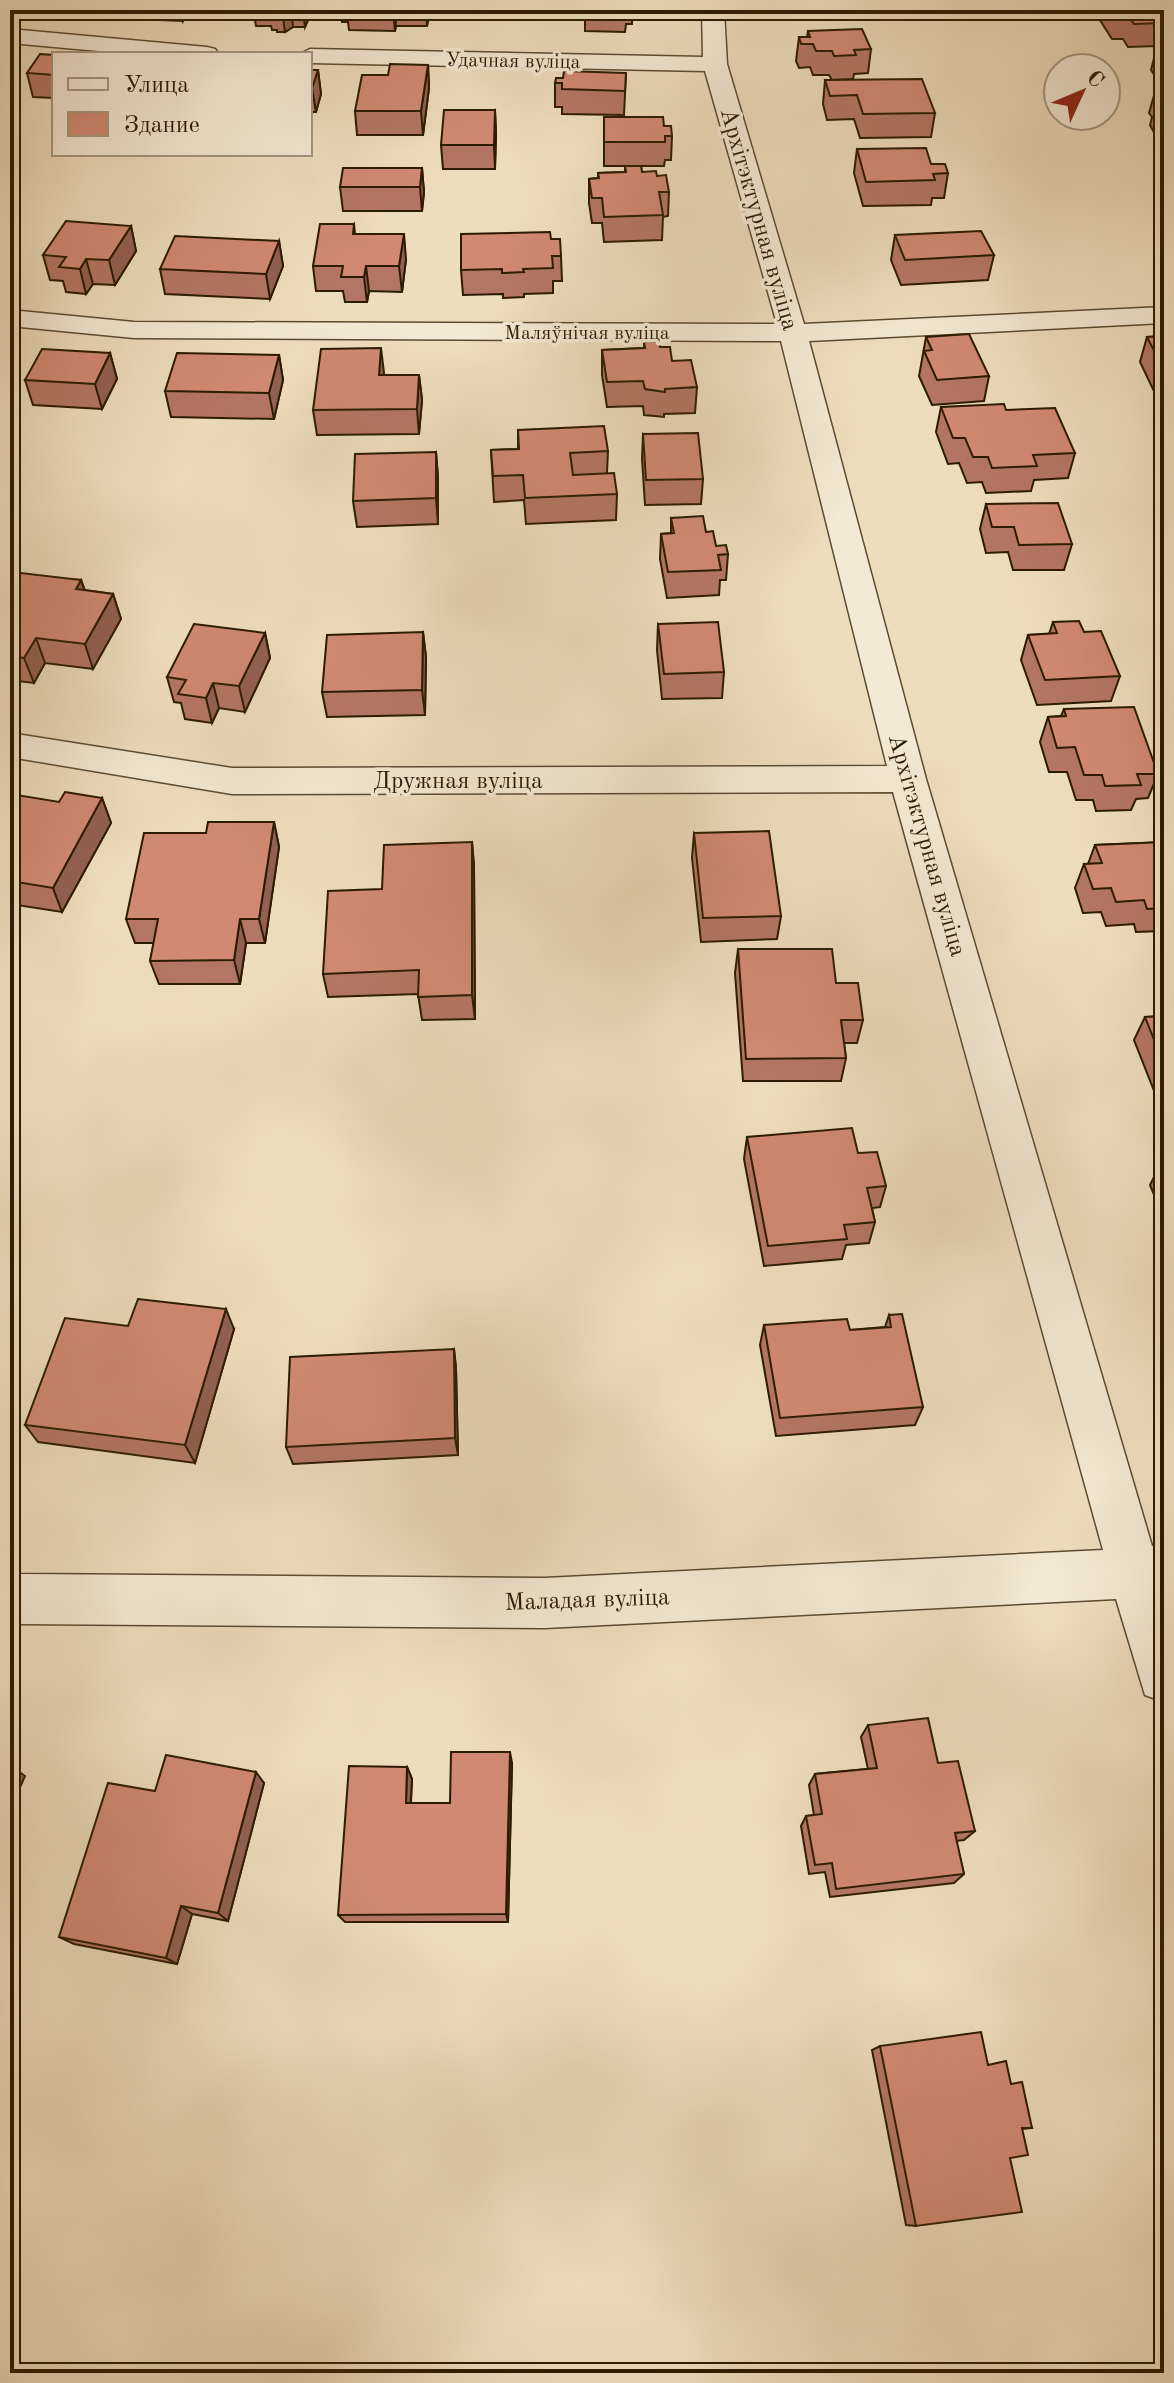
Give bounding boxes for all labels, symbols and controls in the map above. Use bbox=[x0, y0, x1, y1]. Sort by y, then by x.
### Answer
street label: Удачная вуліца bbox=[445, 51, 581, 73]
legend bbox=[52, 52, 312, 156]
north arrow bbox=[1042, 52, 1122, 132]
text: С bbox=[1082, 67, 1108, 92]
text: Улица bbox=[124, 74, 189, 98]
street label: Архітэктурная вуліца bbox=[715, 105, 801, 334]
text: Здание bbox=[124, 114, 200, 138]
street label: Маляўнічая вуліца bbox=[504, 324, 670, 344]
street label: Архітэктурная вуліца bbox=[883, 731, 969, 960]
street label: Дружная вуліца bbox=[373, 770, 543, 794]
street label: Маладая вуліца bbox=[504, 1586, 670, 1616]

